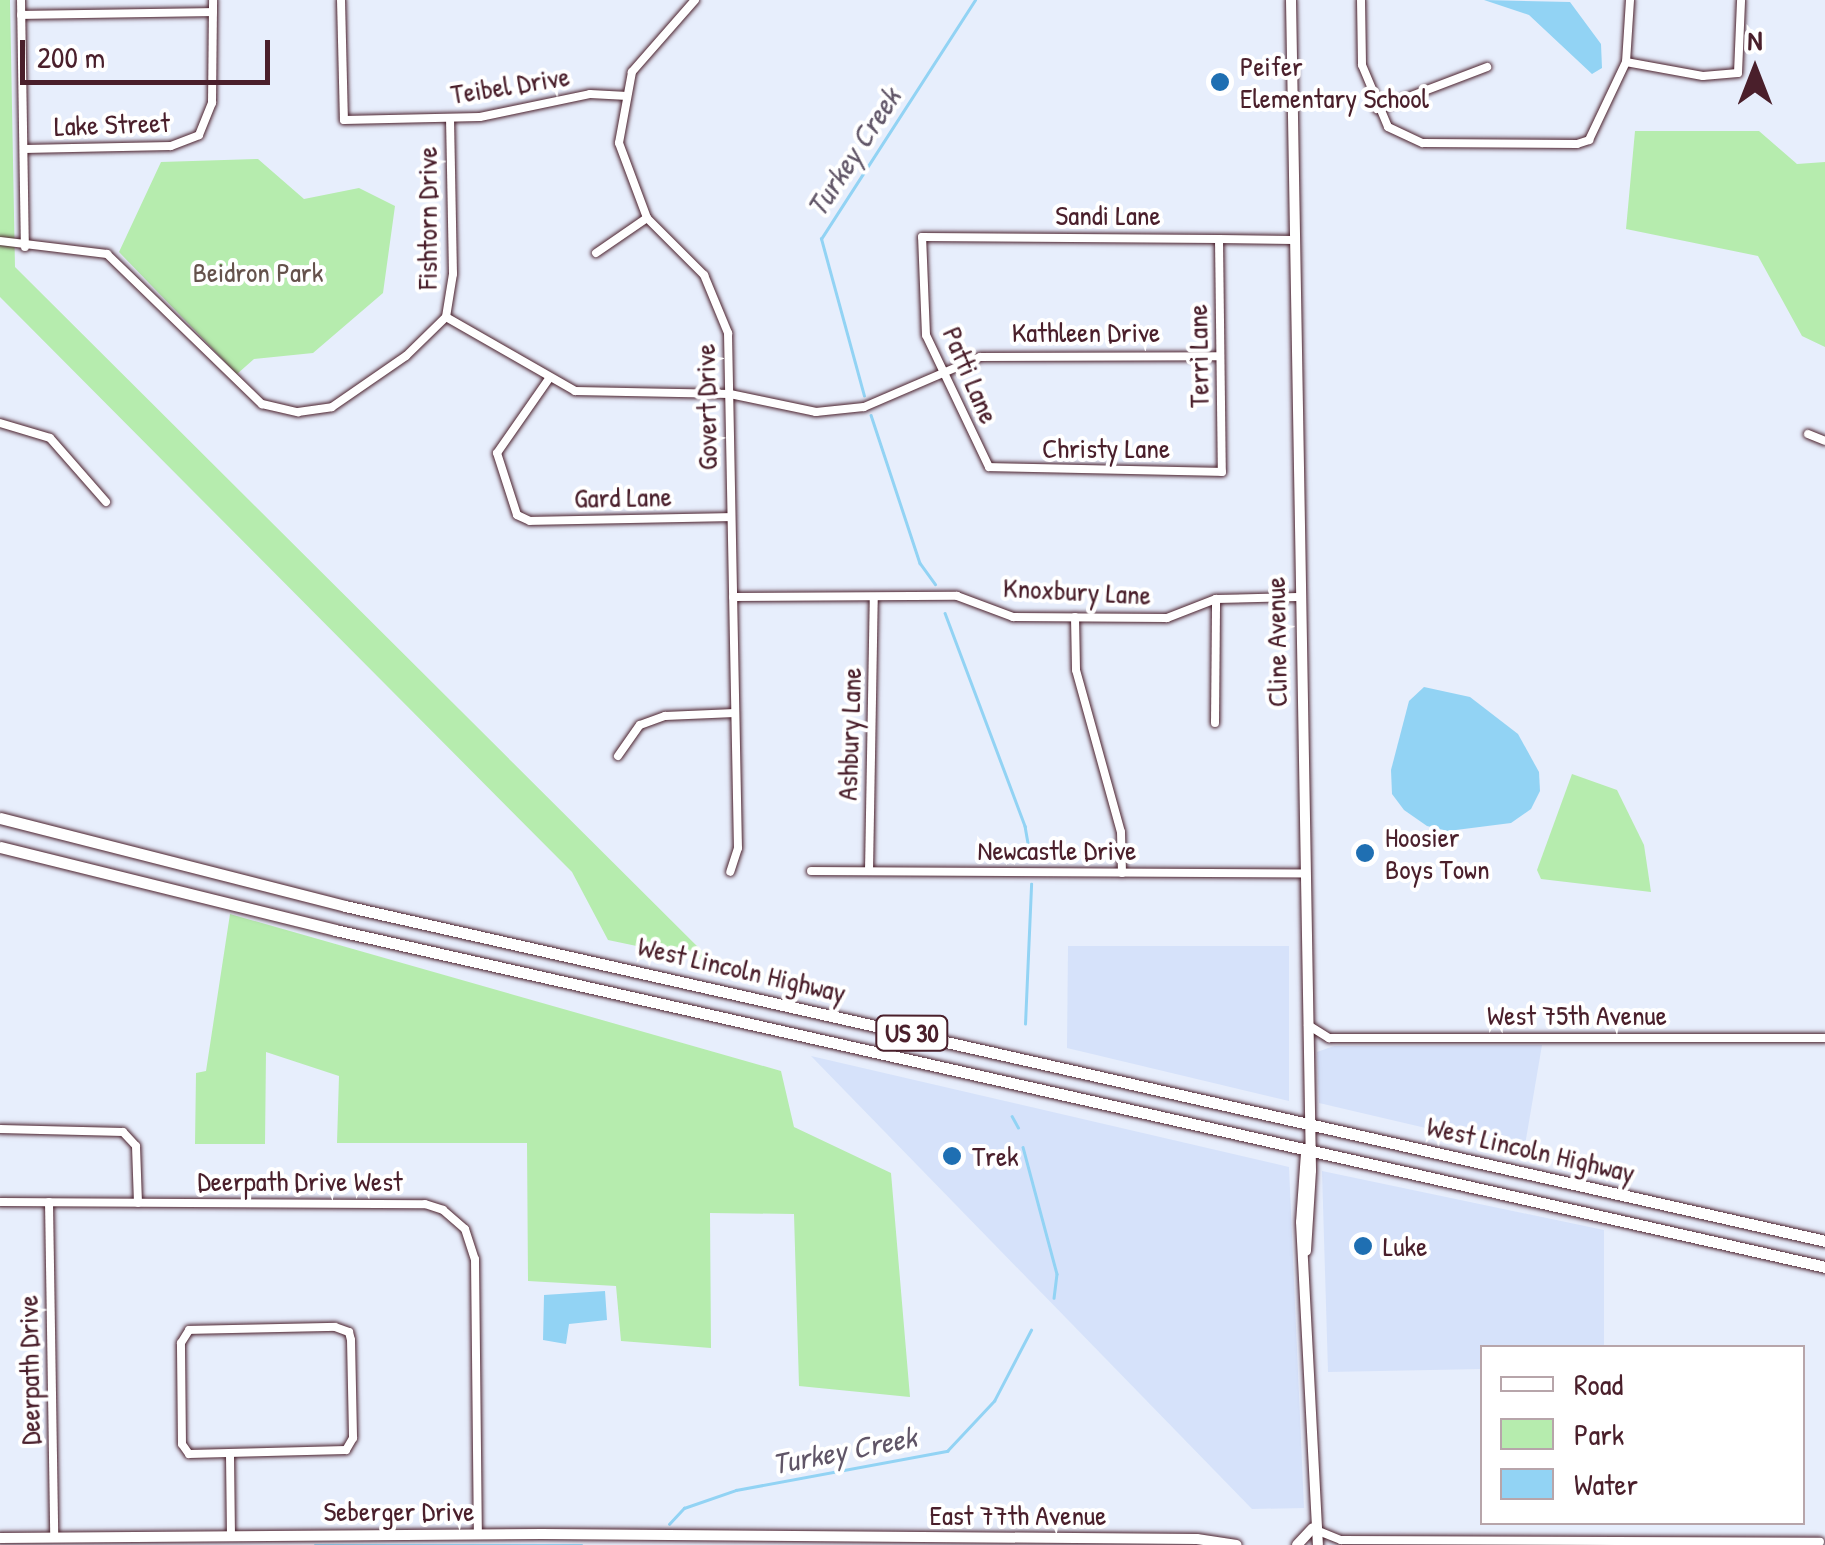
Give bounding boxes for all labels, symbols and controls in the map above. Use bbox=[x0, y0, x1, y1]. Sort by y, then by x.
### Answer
scale bar bbox=[25, 20, 275, 82]
north arrow bbox=[1705, 20, 1805, 120]
text: N bbox=[1748, 21, 1762, 59]
text: 200 m bbox=[37, 37, 105, 77]
place label: Peifer Elementary School bbox=[1240, 49, 1429, 115]
street label: Teibel Drive bbox=[448, 59, 572, 111]
marker: Peifer Elementary School bbox=[1209, 71, 1231, 93]
water label: Turkey Creek bbox=[798, 81, 908, 223]
street label: Lake Street bbox=[54, 105, 170, 143]
street label: Fishtorn Drive bbox=[410, 147, 444, 289]
street label: Sandi Lane bbox=[1055, 198, 1161, 232]
park label: Beidron Park bbox=[193, 255, 323, 289]
street label: Terri Lane bbox=[1180, 304, 1216, 408]
street label: Kathleen Drive bbox=[1012, 315, 1160, 349]
street label: Patti Lane bbox=[936, 322, 1006, 428]
street label: Govert Drive bbox=[688, 343, 724, 471]
street label: Christy Lane bbox=[1042, 431, 1170, 465]
street label: Gard Lane bbox=[574, 479, 672, 515]
street label: Knoxbury Lane bbox=[1002, 570, 1152, 612]
street label: Cline Avenue bbox=[1258, 577, 1294, 707]
street label: Ashbury Lane bbox=[830, 667, 868, 801]
place label: Hoosier Boys Town bbox=[1385, 820, 1490, 886]
street label: Newcastle Drive bbox=[978, 833, 1136, 867]
marker: Hoosier Boys Town bbox=[1354, 842, 1376, 864]
street label: West Lincoln Highway bbox=[635, 929, 849, 1009]
street label: West 75th Avenue bbox=[1487, 998, 1667, 1032]
road number: US 30 bbox=[874, 1013, 950, 1053]
street label: West Lincoln Highway bbox=[1424, 1109, 1638, 1189]
place label: Trek bbox=[972, 1139, 1019, 1173]
marker: Trek bbox=[941, 1145, 963, 1167]
street label: Deerpath Drive West bbox=[197, 1164, 403, 1198]
place label: Luke bbox=[1383, 1229, 1427, 1263]
marker: Luke bbox=[1352, 1235, 1374, 1257]
street label: Deerpath Drive bbox=[11, 1295, 47, 1445]
legend bbox=[1480, 1345, 1805, 1525]
text: Road bbox=[1574, 1364, 1623, 1404]
text: Park bbox=[1574, 1414, 1624, 1454]
water label: Turkey Creek bbox=[769, 1418, 919, 1482]
text: Water bbox=[1574, 1464, 1638, 1504]
street label: Seberger Drive bbox=[324, 1494, 474, 1528]
street label: East 77th Avenue bbox=[930, 1498, 1106, 1532]

